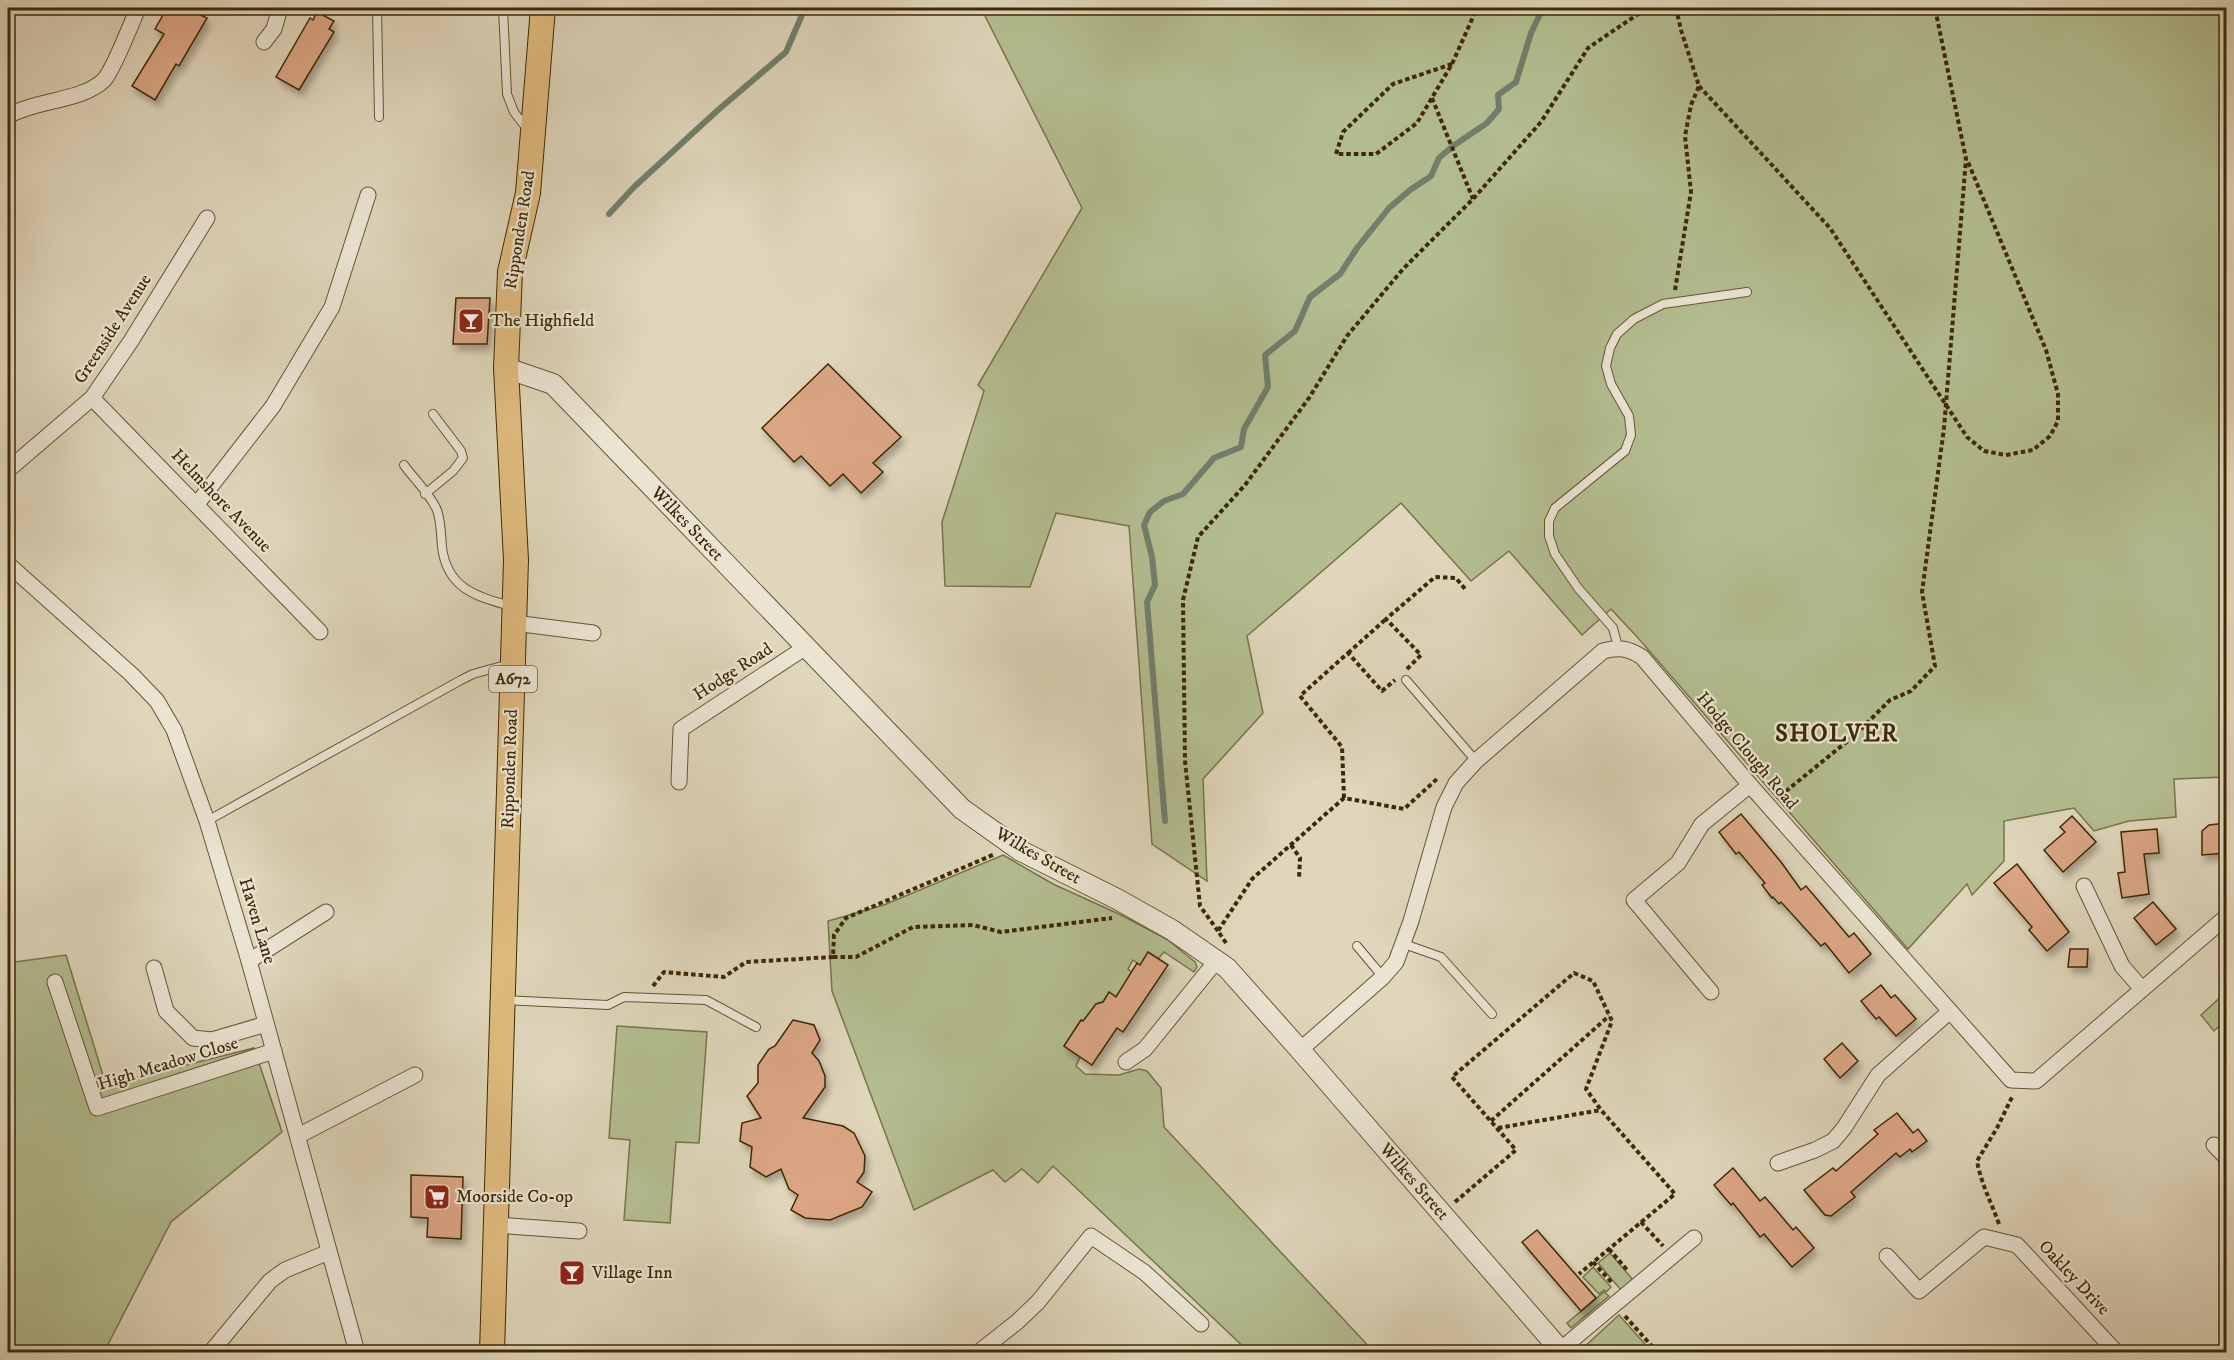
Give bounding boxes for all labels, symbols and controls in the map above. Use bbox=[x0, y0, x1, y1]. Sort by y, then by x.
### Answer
street label: Ripponden Road bbox=[500, 169, 540, 291]
street label: Greenside Avenue bbox=[69, 270, 157, 388]
bar icon: The Highfield bbox=[456, 306, 486, 336]
place label: The Highfield bbox=[490, 310, 594, 332]
street label: Helmshore Avenue bbox=[166, 445, 276, 557]
street label: Wilkes Street bbox=[645, 481, 728, 566]
street label: Hodge Road bbox=[689, 638, 777, 706]
road number: A672 bbox=[489, 666, 537, 692]
street label: Hodge Clough Road bbox=[1691, 688, 1803, 814]
street label: Ripponden Road bbox=[497, 709, 523, 829]
district label: SHOLVER bbox=[1775, 719, 1899, 749]
street label: Wilkes Street bbox=[990, 822, 1085, 889]
street label: Haven Lane bbox=[234, 875, 280, 967]
street label: High Meadow Close bbox=[95, 1032, 241, 1096]
street label: Wilkes Street bbox=[1374, 1138, 1454, 1225]
supermarket icon: Moorside Co-op bbox=[422, 1182, 452, 1212]
place label: Moorside Co-op bbox=[456, 1186, 573, 1208]
street label: Oakley Drive bbox=[2034, 1236, 2114, 1320]
bar icon: Village Inn bbox=[557, 1258, 587, 1288]
place label: Village Inn bbox=[591, 1262, 673, 1284]

